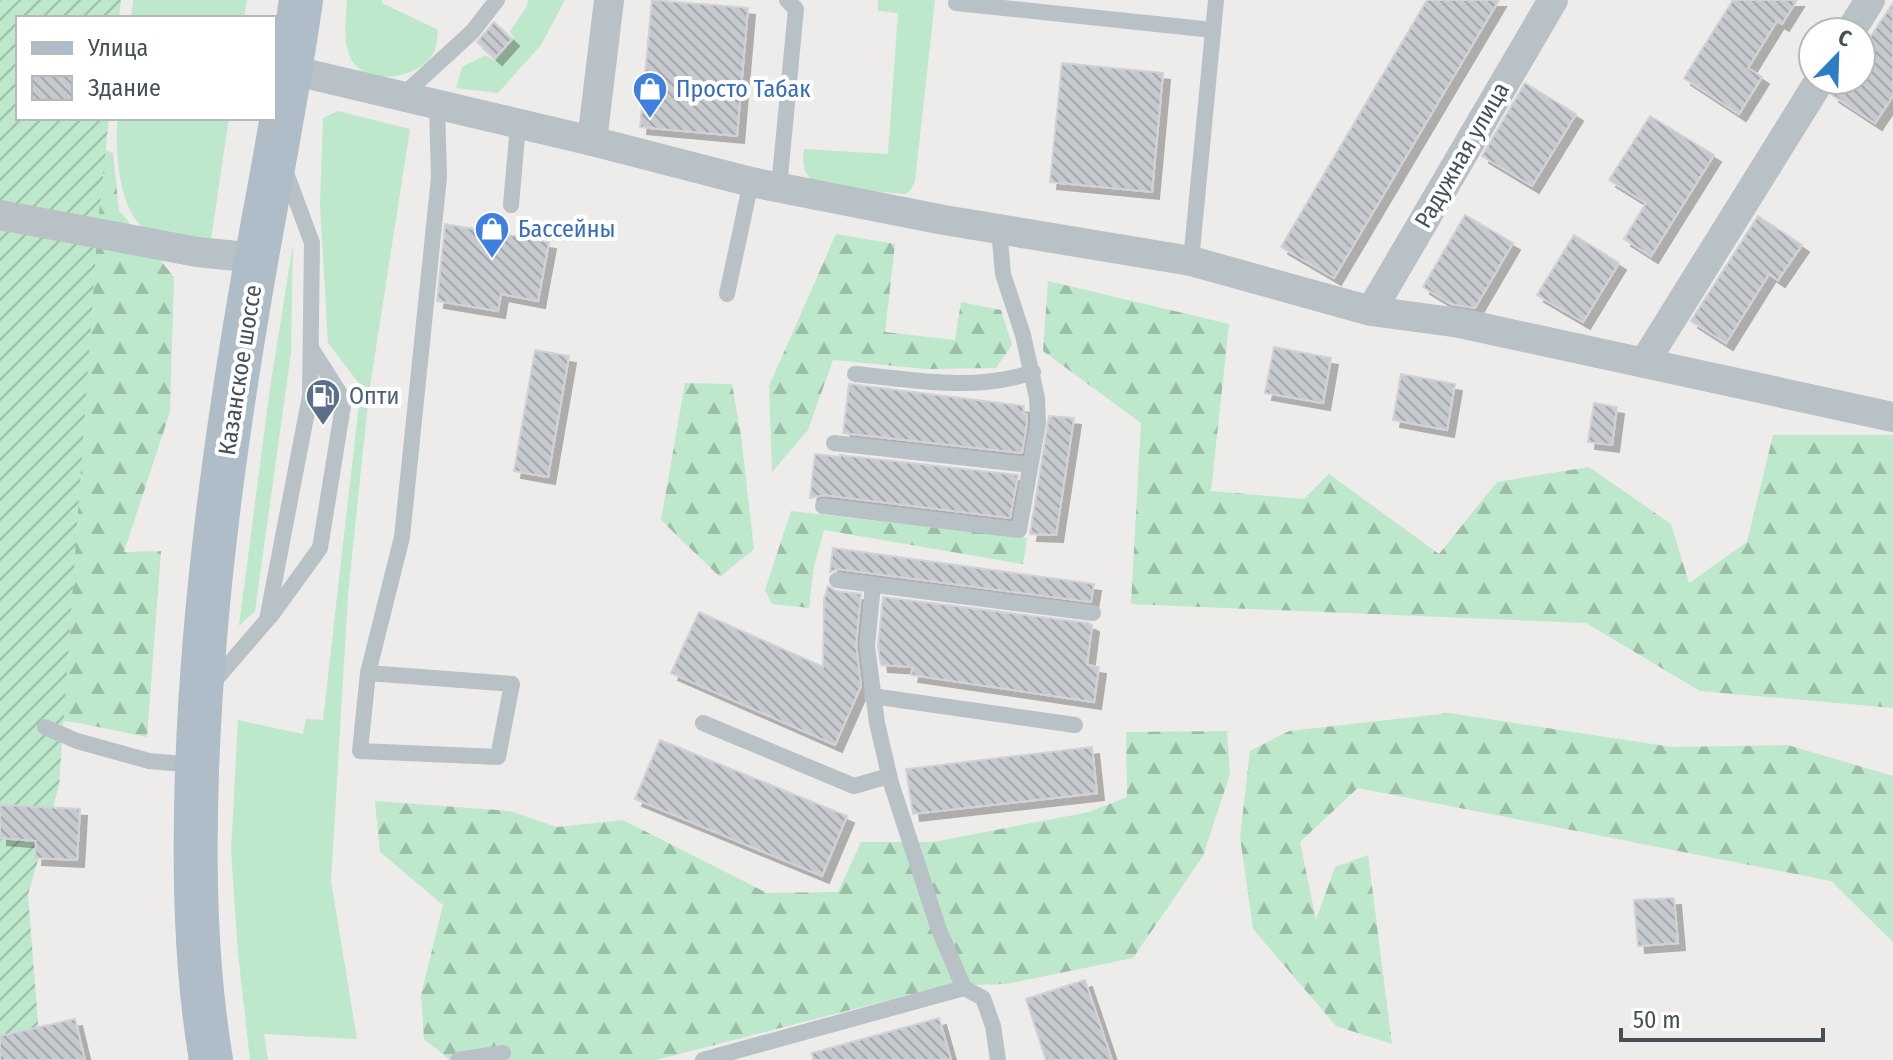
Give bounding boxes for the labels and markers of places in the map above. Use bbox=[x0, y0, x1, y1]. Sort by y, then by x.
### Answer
shop icon: Просто Табак bbox=[631, 70, 669, 120]
place label: Просто Табак bbox=[676, 75, 811, 103]
shop icon: Бассейны bbox=[473, 210, 511, 260]
place label: Бассейны bbox=[518, 215, 616, 243]
fuel station icon: Опти bbox=[304, 377, 342, 427]
place label: Опти bbox=[349, 382, 399, 410]

